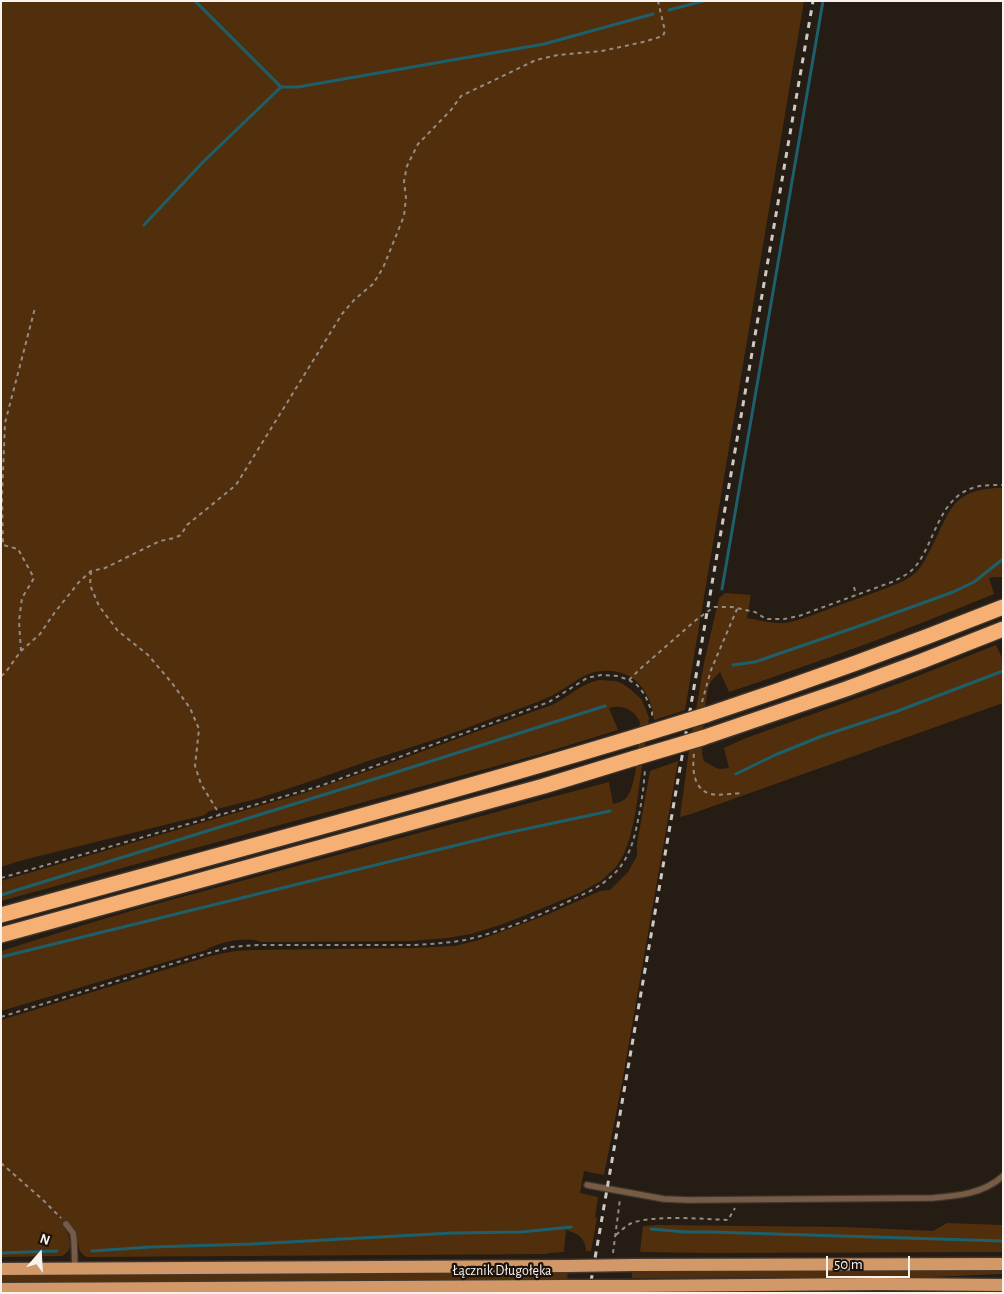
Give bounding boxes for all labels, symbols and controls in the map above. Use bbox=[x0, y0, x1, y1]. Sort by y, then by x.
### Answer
north arrow bbox=[15, 1229, 65, 1279]
text: N bbox=[38, 1232, 52, 1248]
scale bar bbox=[829, 1246, 913, 1278]
text: 50 m bbox=[834, 1257, 863, 1272]
street label: Łącznik Długołęka bbox=[452, 1263, 552, 1279]

